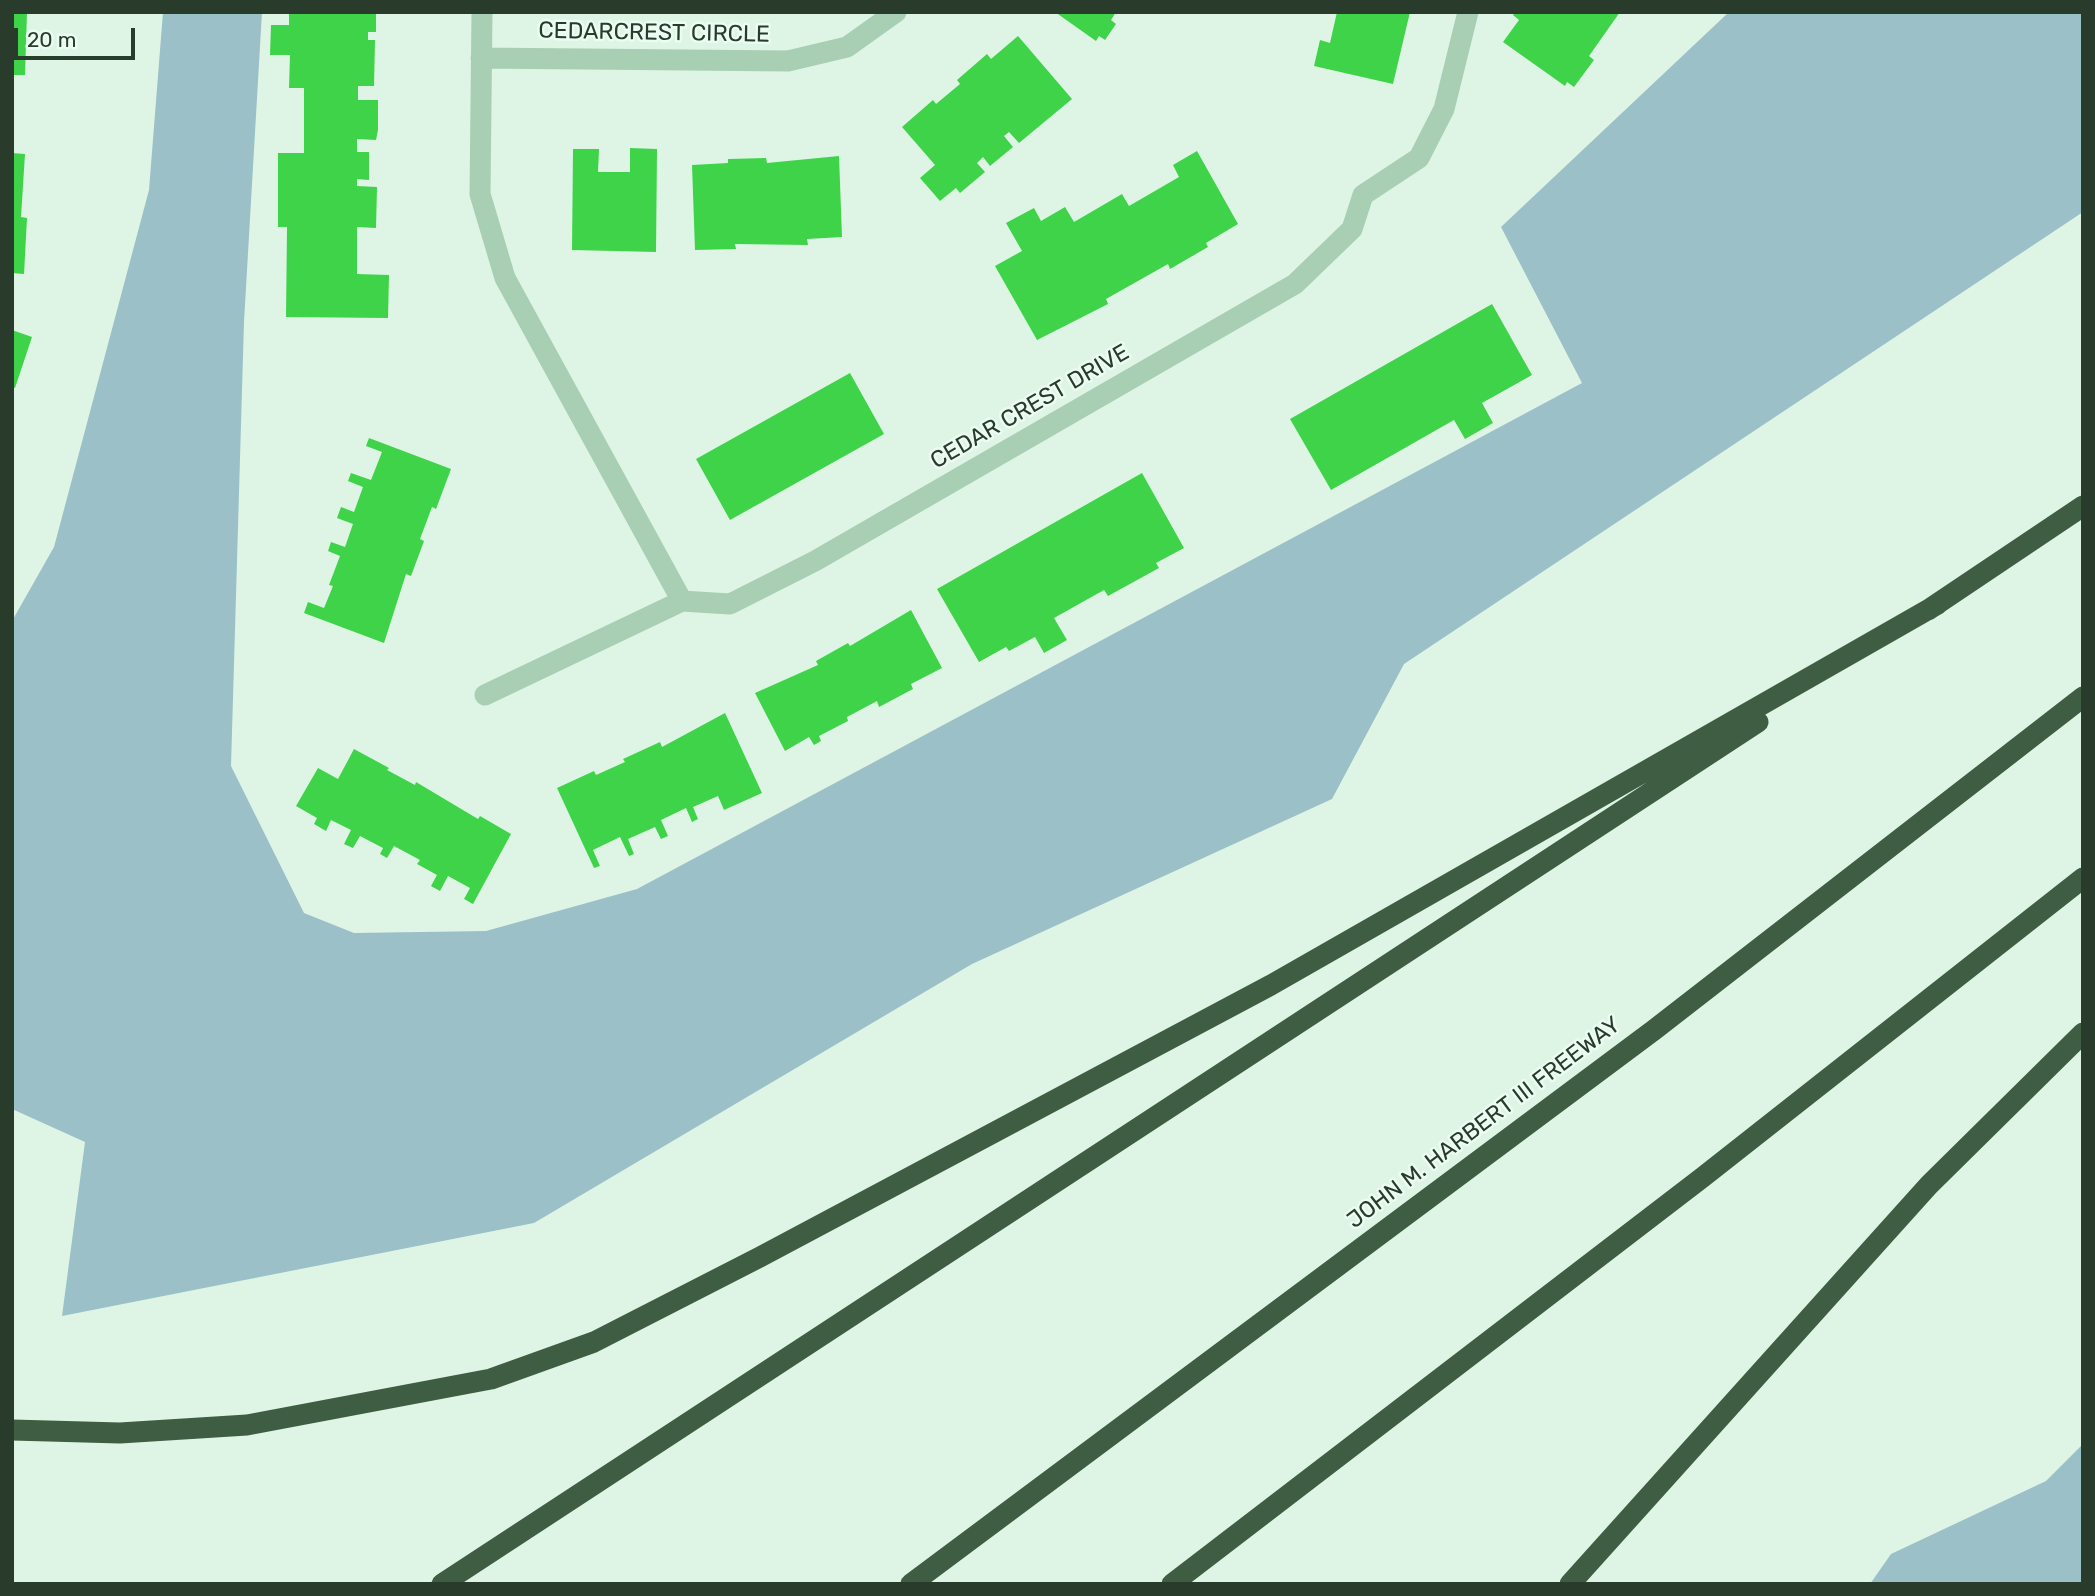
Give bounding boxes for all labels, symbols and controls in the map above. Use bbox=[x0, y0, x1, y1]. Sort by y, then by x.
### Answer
scale bar bbox=[18, 14, 138, 58]
street label: CEDARCREST CIRCLE bbox=[538, 17, 770, 49]
text: 20 m bbox=[27, 27, 76, 52]
street label: CEDAR CREST DRIVE bbox=[926, 339, 1134, 475]
street label: JOHN M. HARBERT III FREEWAY bbox=[1342, 1011, 1626, 1235]

